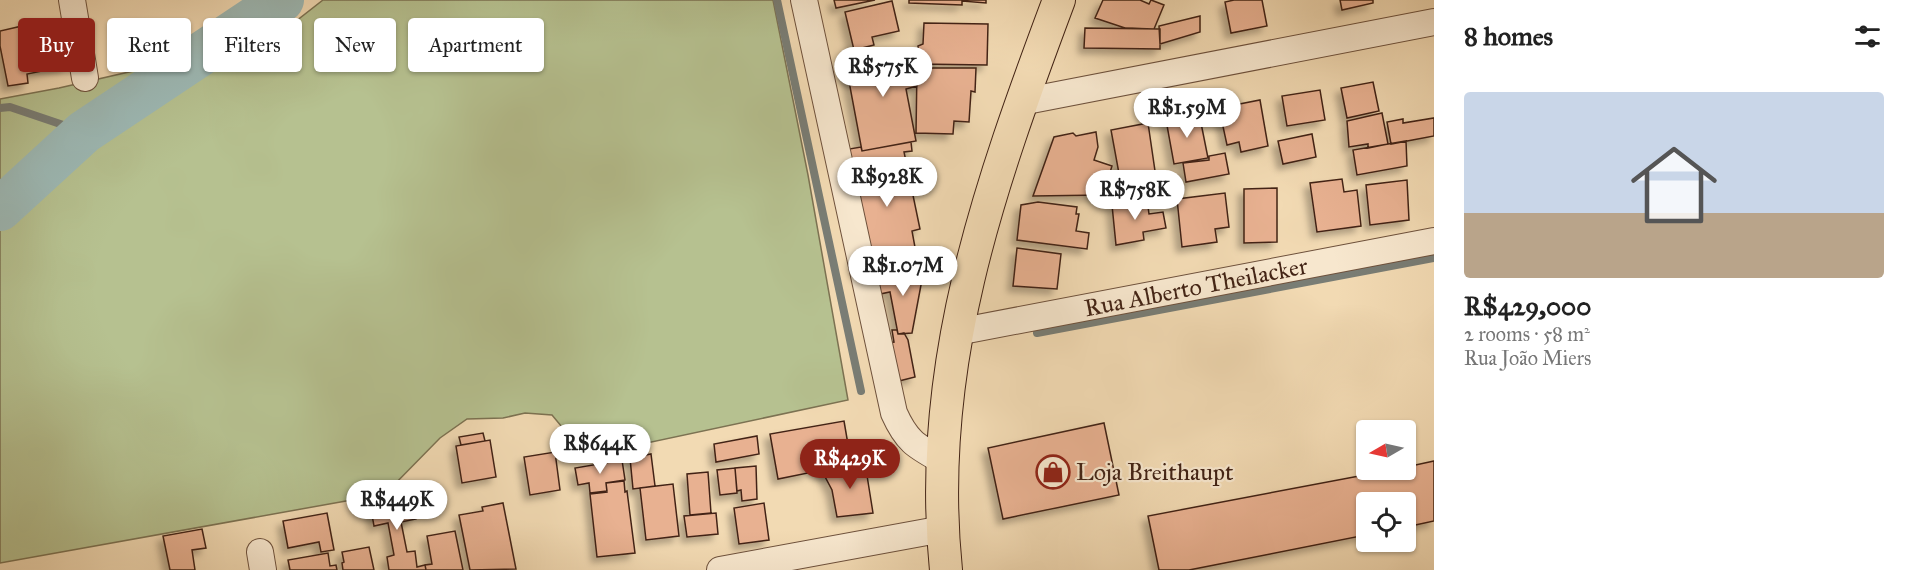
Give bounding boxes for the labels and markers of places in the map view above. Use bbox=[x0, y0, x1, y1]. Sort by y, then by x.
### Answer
pin: R$575K bbox=[834, 47, 932, 98]
pin: R$1.59M bbox=[1132, 88, 1242, 139]
pin: R$928K bbox=[838, 157, 936, 208]
pin: R$758K bbox=[1086, 170, 1184, 221]
pin: R$1.07M bbox=[848, 246, 958, 297]
pin: R$644K bbox=[551, 424, 649, 475]
pin: R$429K bbox=[801, 439, 899, 490]
shop icon: Loja Breithaupt bbox=[1035, 454, 1071, 490]
place label: Loja Breithaupt bbox=[1076, 457, 1234, 487]
pin: R$449K bbox=[348, 480, 446, 531]

